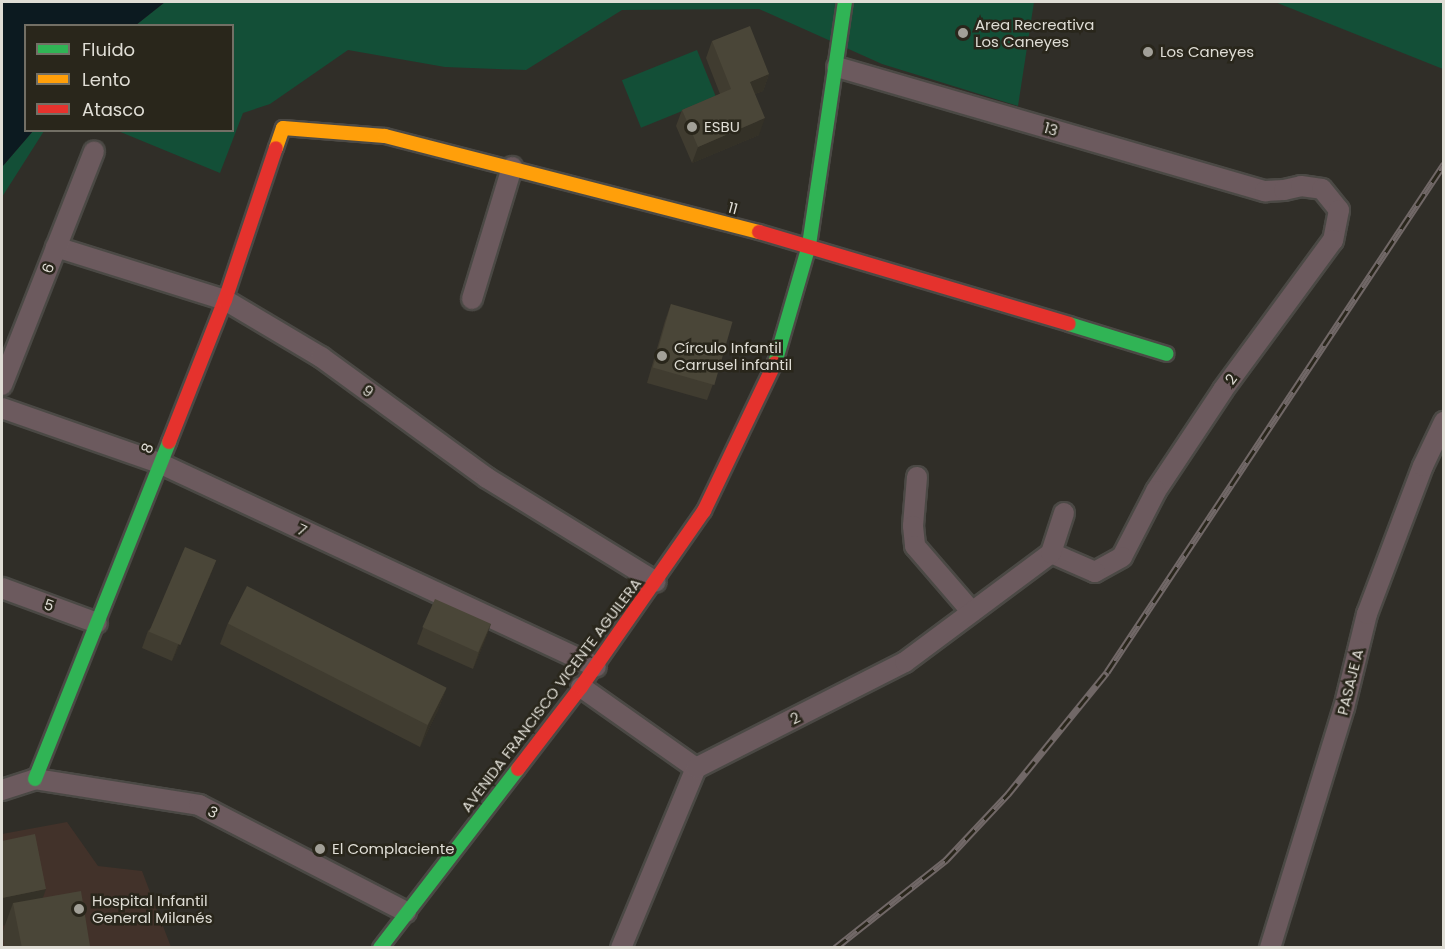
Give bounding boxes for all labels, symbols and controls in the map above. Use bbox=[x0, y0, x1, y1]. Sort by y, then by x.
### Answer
place label: Area Recreativa Los Caneyes bbox=[975, 15, 1094, 50]
legend bbox=[24, 24, 234, 132]
marker: Area Recreativa Los Caneyes bbox=[956, 26, 970, 40]
text: Fluido bbox=[82, 37, 135, 62]
place label: Los Caneyes bbox=[1160, 43, 1254, 61]
marker: Los Caneyes bbox=[1141, 45, 1155, 59]
text: Lento bbox=[82, 67, 131, 92]
text: Atasco bbox=[82, 97, 145, 122]
place label: ESBU bbox=[704, 118, 740, 136]
street label: 13 bbox=[1042, 118, 1060, 140]
marker: ESBU bbox=[685, 120, 699, 134]
street label: 11 bbox=[726, 198, 740, 218]
street label: 6 bbox=[38, 260, 58, 276]
place label: Círculo Infantil Carrusel infantil bbox=[674, 338, 792, 373]
marker: Círculo Infantil Carrusel infantil bbox=[655, 349, 669, 363]
street label: 2 bbox=[1221, 370, 1241, 388]
street label: 9 bbox=[359, 381, 377, 401]
street label: 8 bbox=[137, 440, 157, 456]
street label: 7 bbox=[294, 520, 310, 540]
street label: AVENIDA FRANCISCO VICENTE AGUILERA bbox=[457, 575, 645, 815]
street label: 5 bbox=[41, 595, 57, 615]
street label: PASAJE A bbox=[1333, 647, 1367, 717]
street label: 2 bbox=[787, 708, 803, 728]
street label: 3 bbox=[205, 802, 221, 822]
place label: El Complaciente bbox=[332, 840, 454, 858]
marker: El Complaciente bbox=[313, 842, 327, 856]
place label: Hospital Infantil General Milanés bbox=[92, 891, 212, 926]
marker: Hospital Infantil General Milanés bbox=[70, 900, 88, 918]

